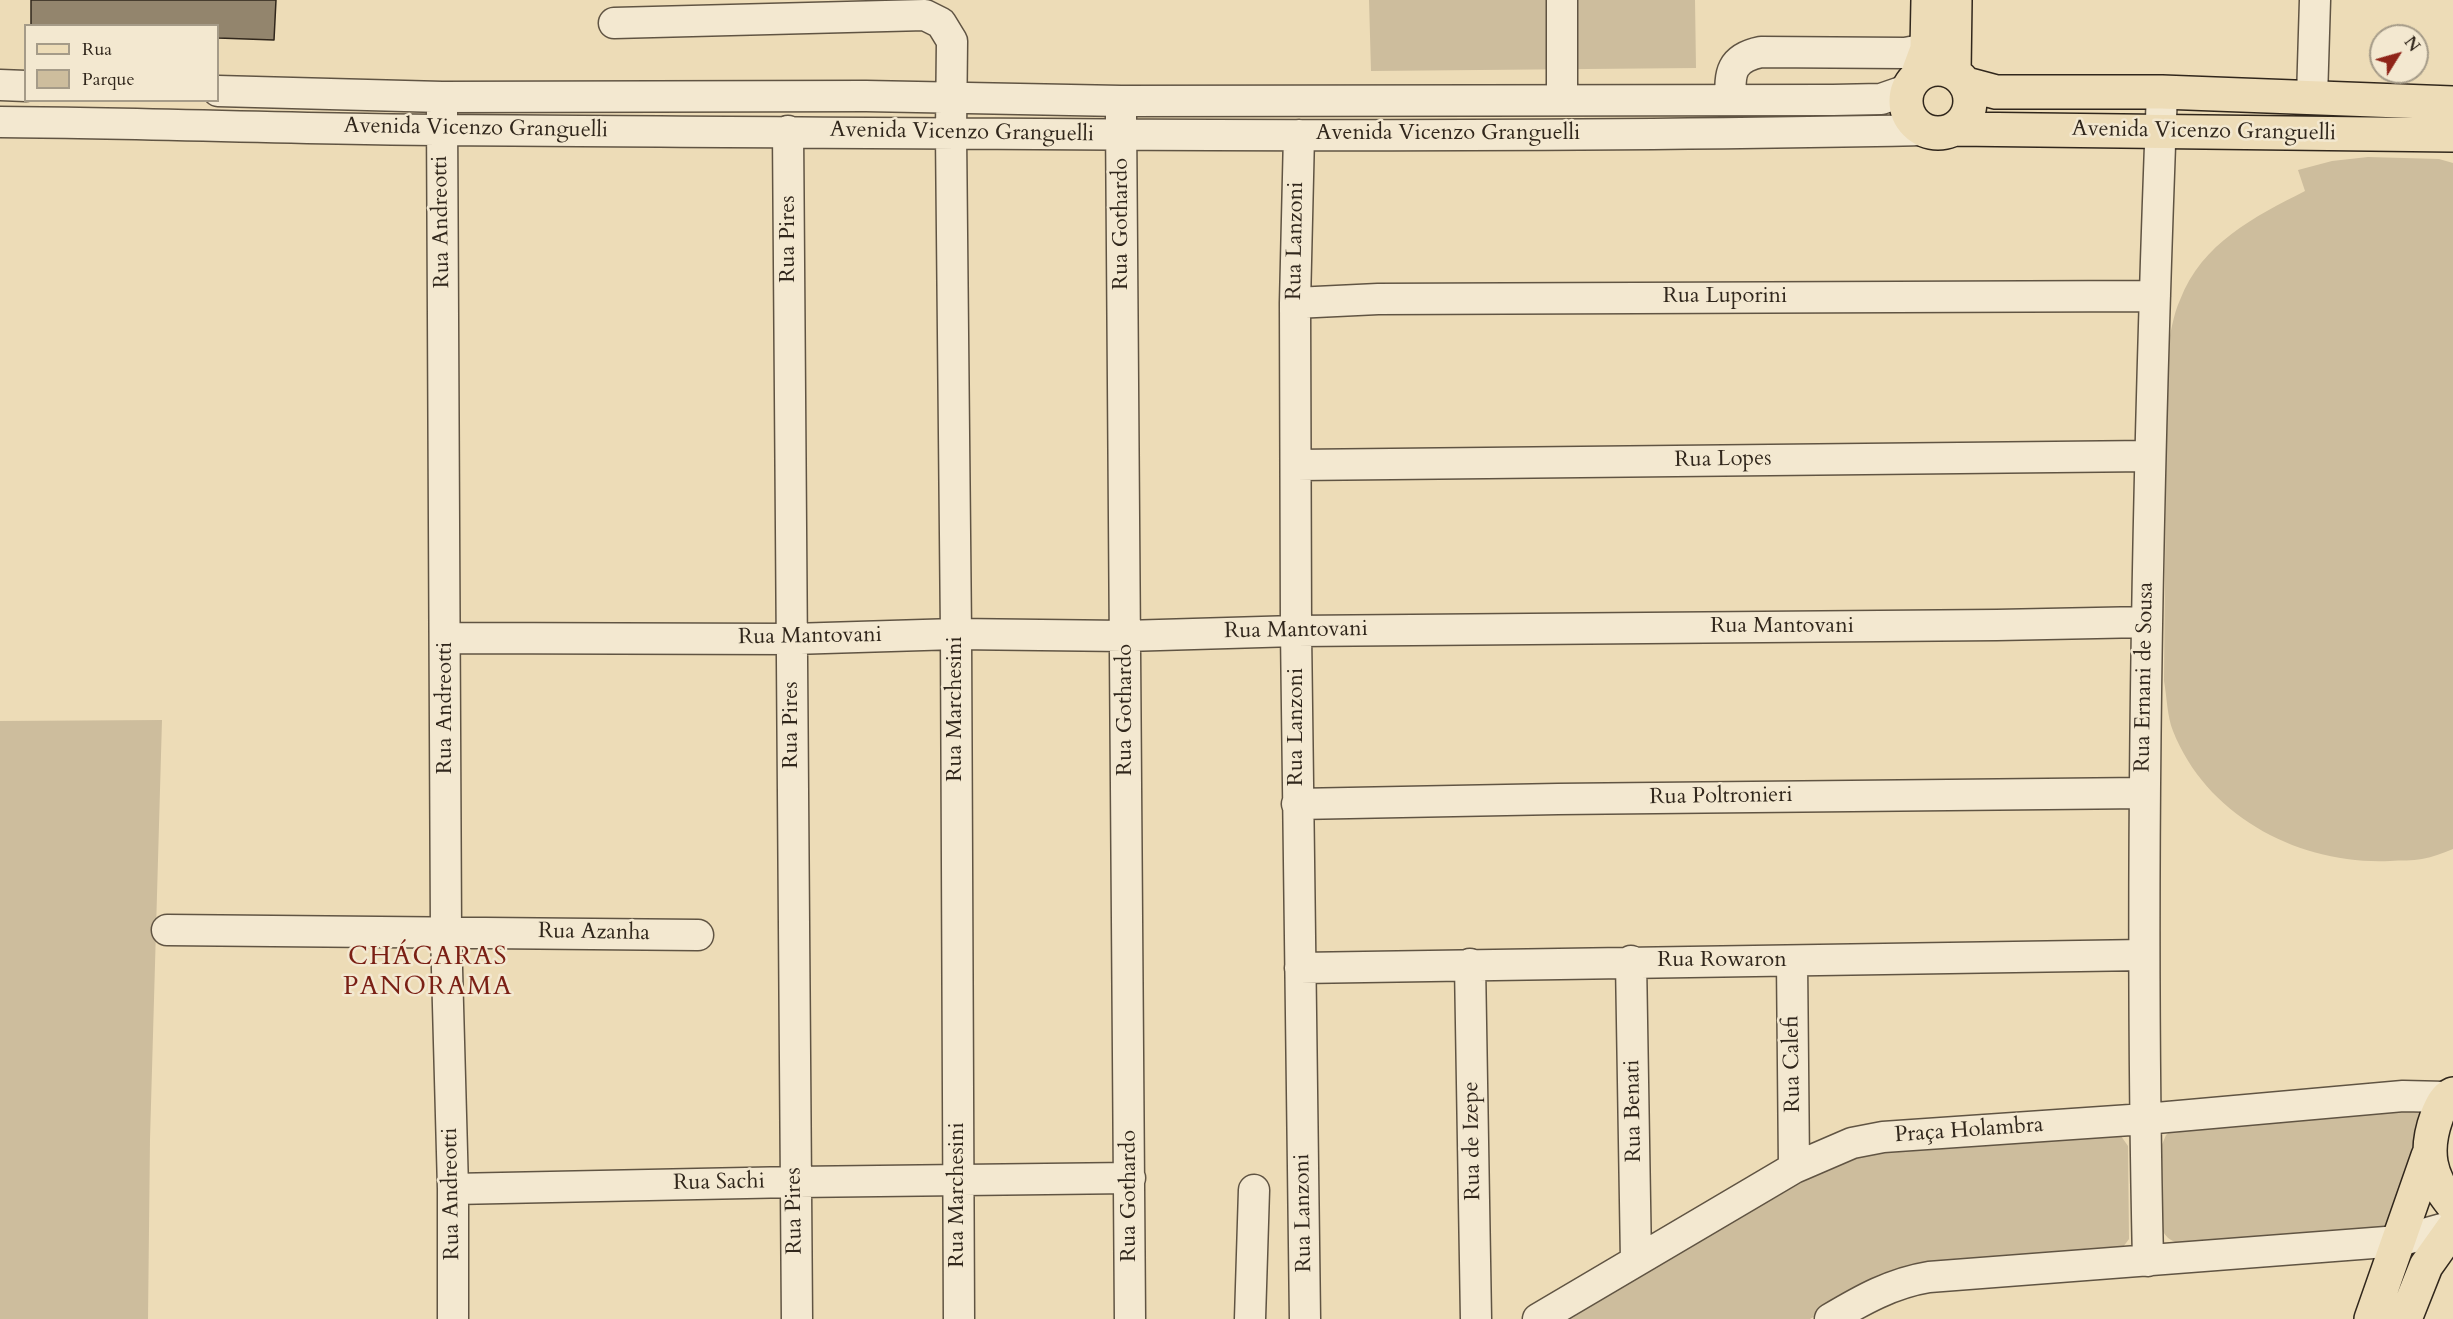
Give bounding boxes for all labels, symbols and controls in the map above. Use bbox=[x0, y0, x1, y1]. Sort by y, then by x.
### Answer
legend bbox=[24, 24, 219, 102]
north arrow bbox=[2369, 24, 2429, 84]
text: N bbox=[2399, 32, 2425, 57]
text: Rua bbox=[82, 37, 112, 62]
text: Parque bbox=[82, 67, 135, 92]
street label: Avenida Vicenzo Granguelli bbox=[344, 113, 608, 145]
street label: Avenida Vicenzo Granguelli bbox=[2072, 116, 2336, 148]
street label: Avenida Vicenzo Granguelli bbox=[830, 117, 1094, 149]
street label: Avenida Vicenzo Granguelli bbox=[1316, 121, 1580, 147]
street label: Rua Andreotti bbox=[428, 155, 456, 289]
street label: Rua Gothardo bbox=[1109, 158, 1135, 290]
street label: Rua Lanzoni bbox=[1282, 182, 1310, 300]
street label: Rua Pires bbox=[776, 195, 802, 283]
street label: Rua Luporini bbox=[1663, 284, 1787, 310]
street label: Rua Lopes bbox=[1674, 446, 1772, 474]
street label: Rua Ernani de Sousa bbox=[2130, 582, 2160, 772]
street label: Rua Mantovani bbox=[1710, 614, 1854, 640]
street label: Rua Mantovani bbox=[1224, 617, 1368, 645]
street label: Rua Mantovani bbox=[738, 623, 882, 651]
street label: Rua Marchesini bbox=[943, 636, 969, 782]
street label: Rua Andreotti bbox=[433, 642, 459, 774]
street label: Rua Gothardo bbox=[1113, 644, 1139, 776]
street label: Rua Lanzoni bbox=[1284, 668, 1310, 786]
street label: Rua Pires bbox=[779, 681, 805, 769]
street label: Rua Poltronieri bbox=[1649, 783, 1793, 811]
street label: Rua Azanha bbox=[538, 919, 650, 947]
district label: CHÁCARAS PANORAMA bbox=[343, 942, 513, 1004]
street label: Rua Rowaron bbox=[1657, 948, 1787, 974]
street label: Rua Calefi bbox=[1779, 1015, 1807, 1113]
street label: Rua Benati bbox=[1620, 1059, 1648, 1163]
street label: Rua de Izepe bbox=[1459, 1081, 1487, 1201]
street label: Praça Holambra bbox=[1894, 1113, 2044, 1149]
street label: Rua Marchesini bbox=[945, 1122, 971, 1268]
street label: Rua Andreotti bbox=[438, 1127, 466, 1261]
street label: Rua Gothardo bbox=[1117, 1130, 1143, 1262]
street label: Rua Lanzoni bbox=[1290, 1154, 1318, 1272]
street label: Rua Pires bbox=[781, 1167, 809, 1255]
street label: Rua Sachi bbox=[673, 1169, 765, 1197]

